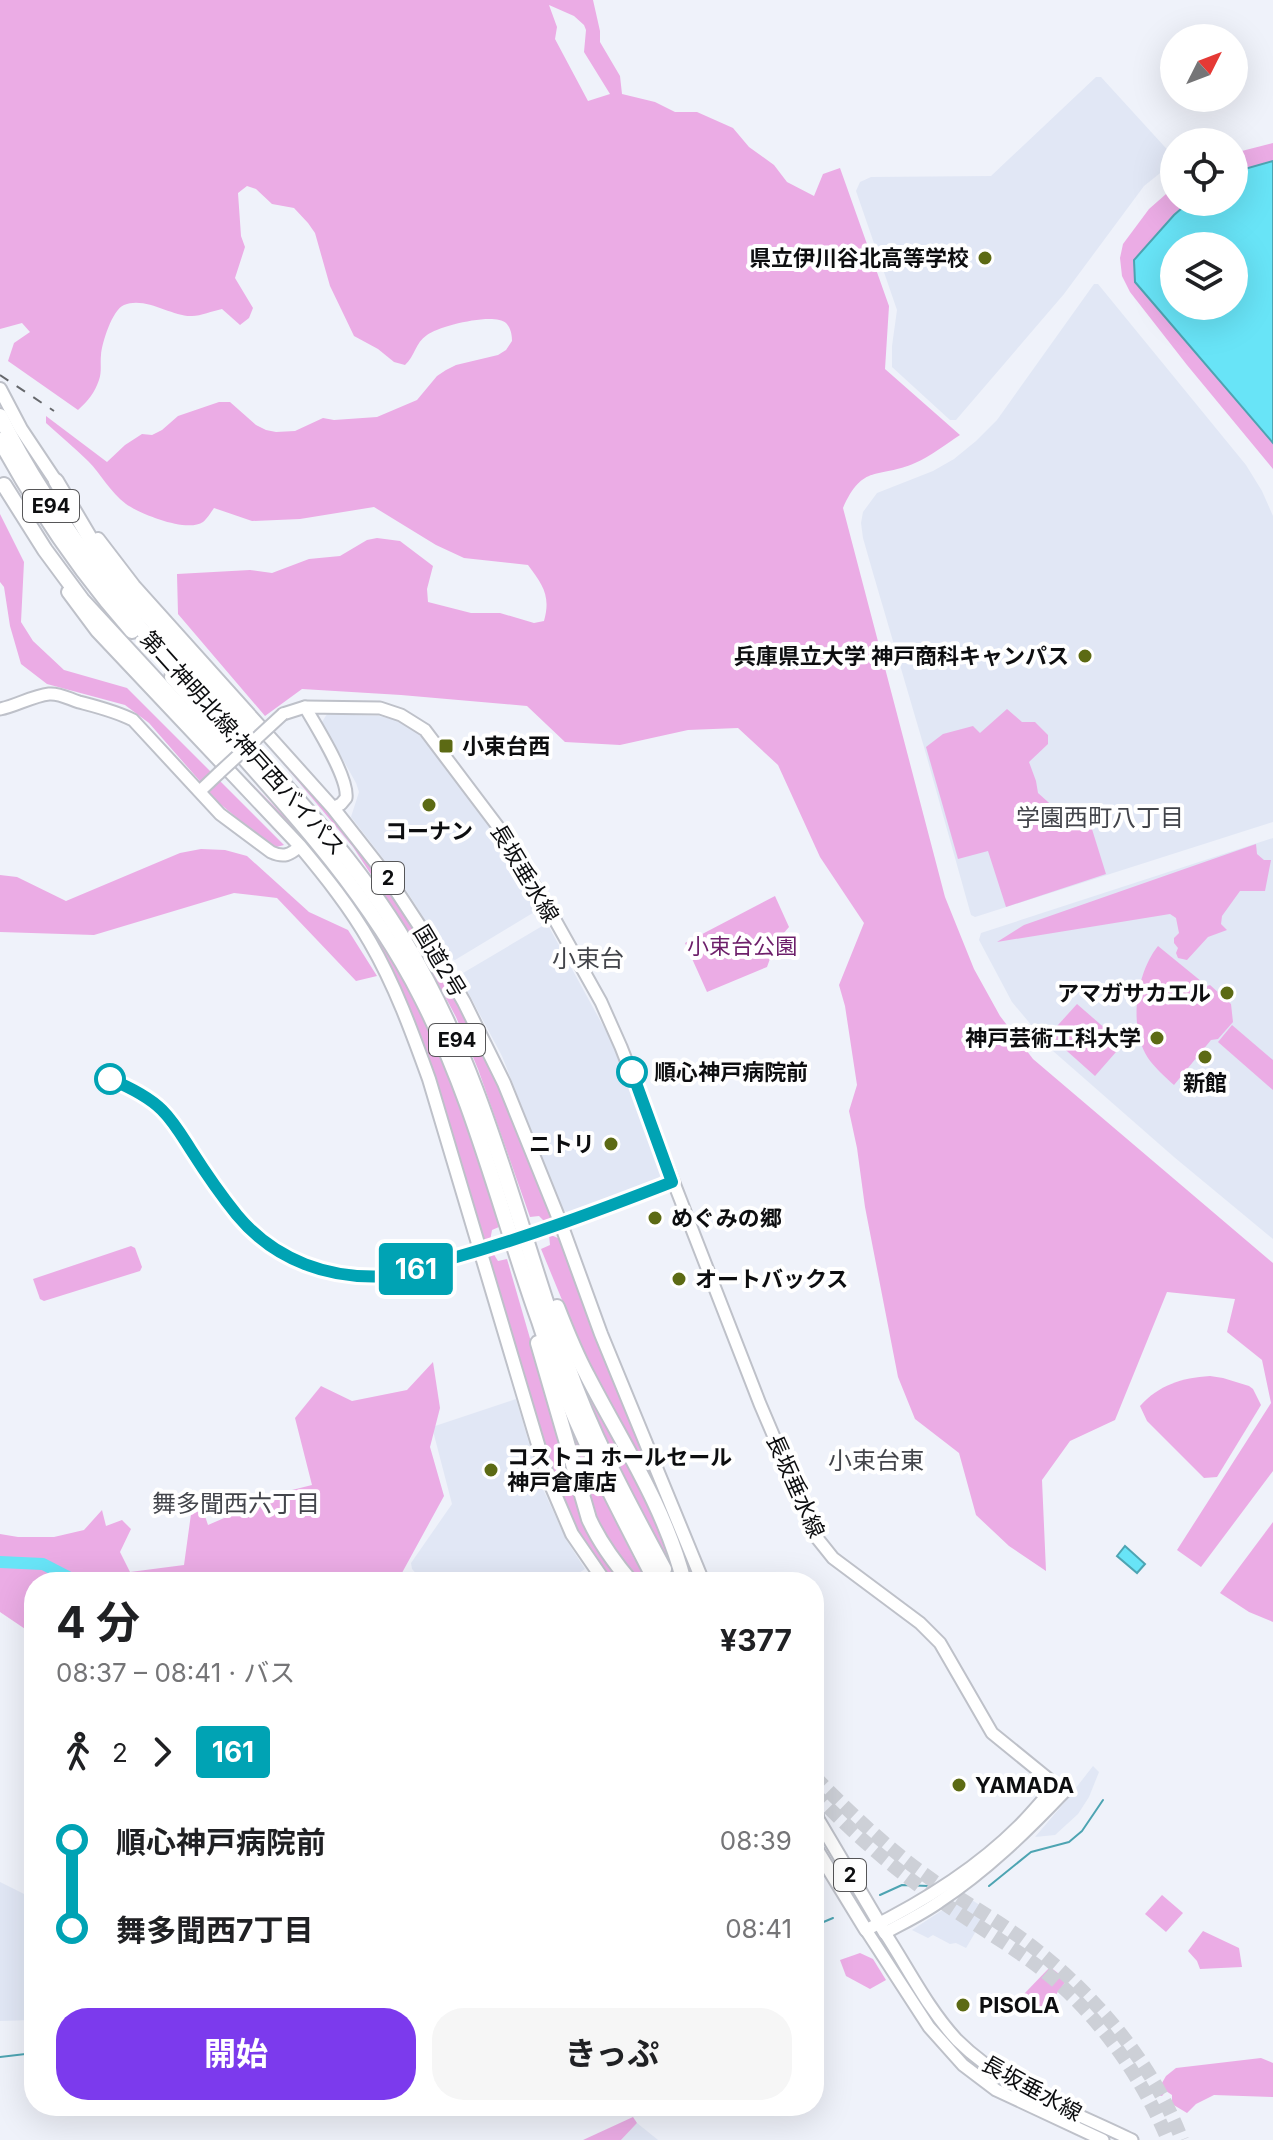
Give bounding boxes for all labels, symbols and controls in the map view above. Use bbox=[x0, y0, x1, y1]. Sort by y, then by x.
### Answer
north arrow bbox=[1160, 24, 1248, 112]
map controls bbox=[1160, 24, 1248, 320]
button: locate bbox=[1160, 128, 1248, 216]
button: layers bbox=[1160, 232, 1248, 320]
place label: 県立伊川谷北高等学校 bbox=[749, 245, 969, 271]
marker: 県立伊川谷北高等学校 bbox=[976, 249, 994, 267]
road number: E94 bbox=[23, 490, 79, 522]
street label: 第二神明北線;神戸西バイパス bbox=[136, 626, 350, 860]
place label: 兵庫県立大学 神戸商科キャンパス bbox=[734, 643, 1069, 669]
marker: 兵庫県立大学 神戸商科キャンパス bbox=[1076, 647, 1094, 665]
place label: 小束台西 bbox=[462, 733, 550, 759]
marker: 小束台西 bbox=[437, 737, 455, 755]
marker: コーナン bbox=[420, 796, 438, 814]
district label: 学園西町八丁目 bbox=[1016, 803, 1184, 832]
place label: コーナン bbox=[385, 818, 473, 844]
street label: 長坂垂水線 bbox=[486, 819, 564, 927]
road number: 2 bbox=[372, 862, 404, 894]
street label: 国道2号 bbox=[408, 920, 472, 1002]
park label: 小束台公園 bbox=[687, 933, 797, 959]
district label: 小束台 bbox=[552, 944, 624, 973]
place label: アマガサカエル bbox=[1057, 980, 1211, 1006]
marker: アマガサカエル bbox=[1218, 984, 1236, 1002]
road number: E94 bbox=[429, 1024, 485, 1056]
place label: 神戸芸術工科大学 bbox=[965, 1025, 1141, 1051]
marker: 神戸芸術工科大学 bbox=[1148, 1029, 1166, 1047]
marker: 新館 bbox=[1196, 1048, 1214, 1066]
marker: 順心神戸病院前 bbox=[617, 1057, 647, 1087]
place label: 順心神戸病院前 bbox=[654, 1059, 808, 1085]
unlabelled marker bbox=[95, 1064, 125, 1094]
place label: 新館 bbox=[1183, 1070, 1227, 1096]
place label: ニトリ bbox=[529, 1131, 595, 1157]
marker: ニトリ bbox=[602, 1135, 620, 1153]
place label: めぐみの郷 bbox=[671, 1205, 782, 1231]
marker: めぐみの郷 bbox=[646, 1209, 664, 1227]
line badge: 161 bbox=[370, 1243, 462, 1295]
text: 161 bbox=[395, 1252, 437, 1286]
place label: オートバックス bbox=[695, 1266, 848, 1292]
marker: オートバックス bbox=[670, 1270, 688, 1288]
street label: 長坂垂水線 bbox=[762, 1430, 830, 1542]
place label: コストコ ホールセール 神戸倉庫店 bbox=[507, 1444, 732, 1495]
district label: 小束台東 bbox=[828, 1446, 924, 1475]
marker: コストコ ホールセール 神戸倉庫店 bbox=[482, 1461, 500, 1479]
district label: 舞多聞西六丁目 bbox=[152, 1489, 320, 1518]
text: 4 分 bbox=[56, 1595, 140, 1649]
text: ¥377 bbox=[720, 1622, 792, 1658]
text: 08:37 – 08:41 · バス bbox=[56, 1657, 295, 1688]
icon: walk bbox=[56, 1730, 100, 1774]
icon: forward bbox=[140, 1730, 184, 1774]
text: 161 bbox=[212, 1735, 254, 1769]
text: 2 bbox=[112, 1737, 128, 1768]
place label: YAMADA bbox=[975, 1772, 1074, 1798]
marker: YAMADA bbox=[950, 1776, 968, 1794]
text: 順心神戸病院前 bbox=[116, 1824, 326, 1860]
text: 08:39 bbox=[720, 1825, 792, 1856]
road number: 2 bbox=[834, 1859, 866, 1891]
text: 舞多聞西7丁目 bbox=[116, 1912, 313, 1948]
text: 08:41 bbox=[725, 1913, 792, 1944]
place label: PISOLA bbox=[979, 1992, 1060, 2018]
marker: PISOLA bbox=[954, 1996, 972, 2014]
button: 開始 bbox=[56, 2008, 416, 2100]
button: きっぷ bbox=[432, 2008, 792, 2100]
street label: 長坂垂水線 bbox=[978, 2050, 1086, 2126]

